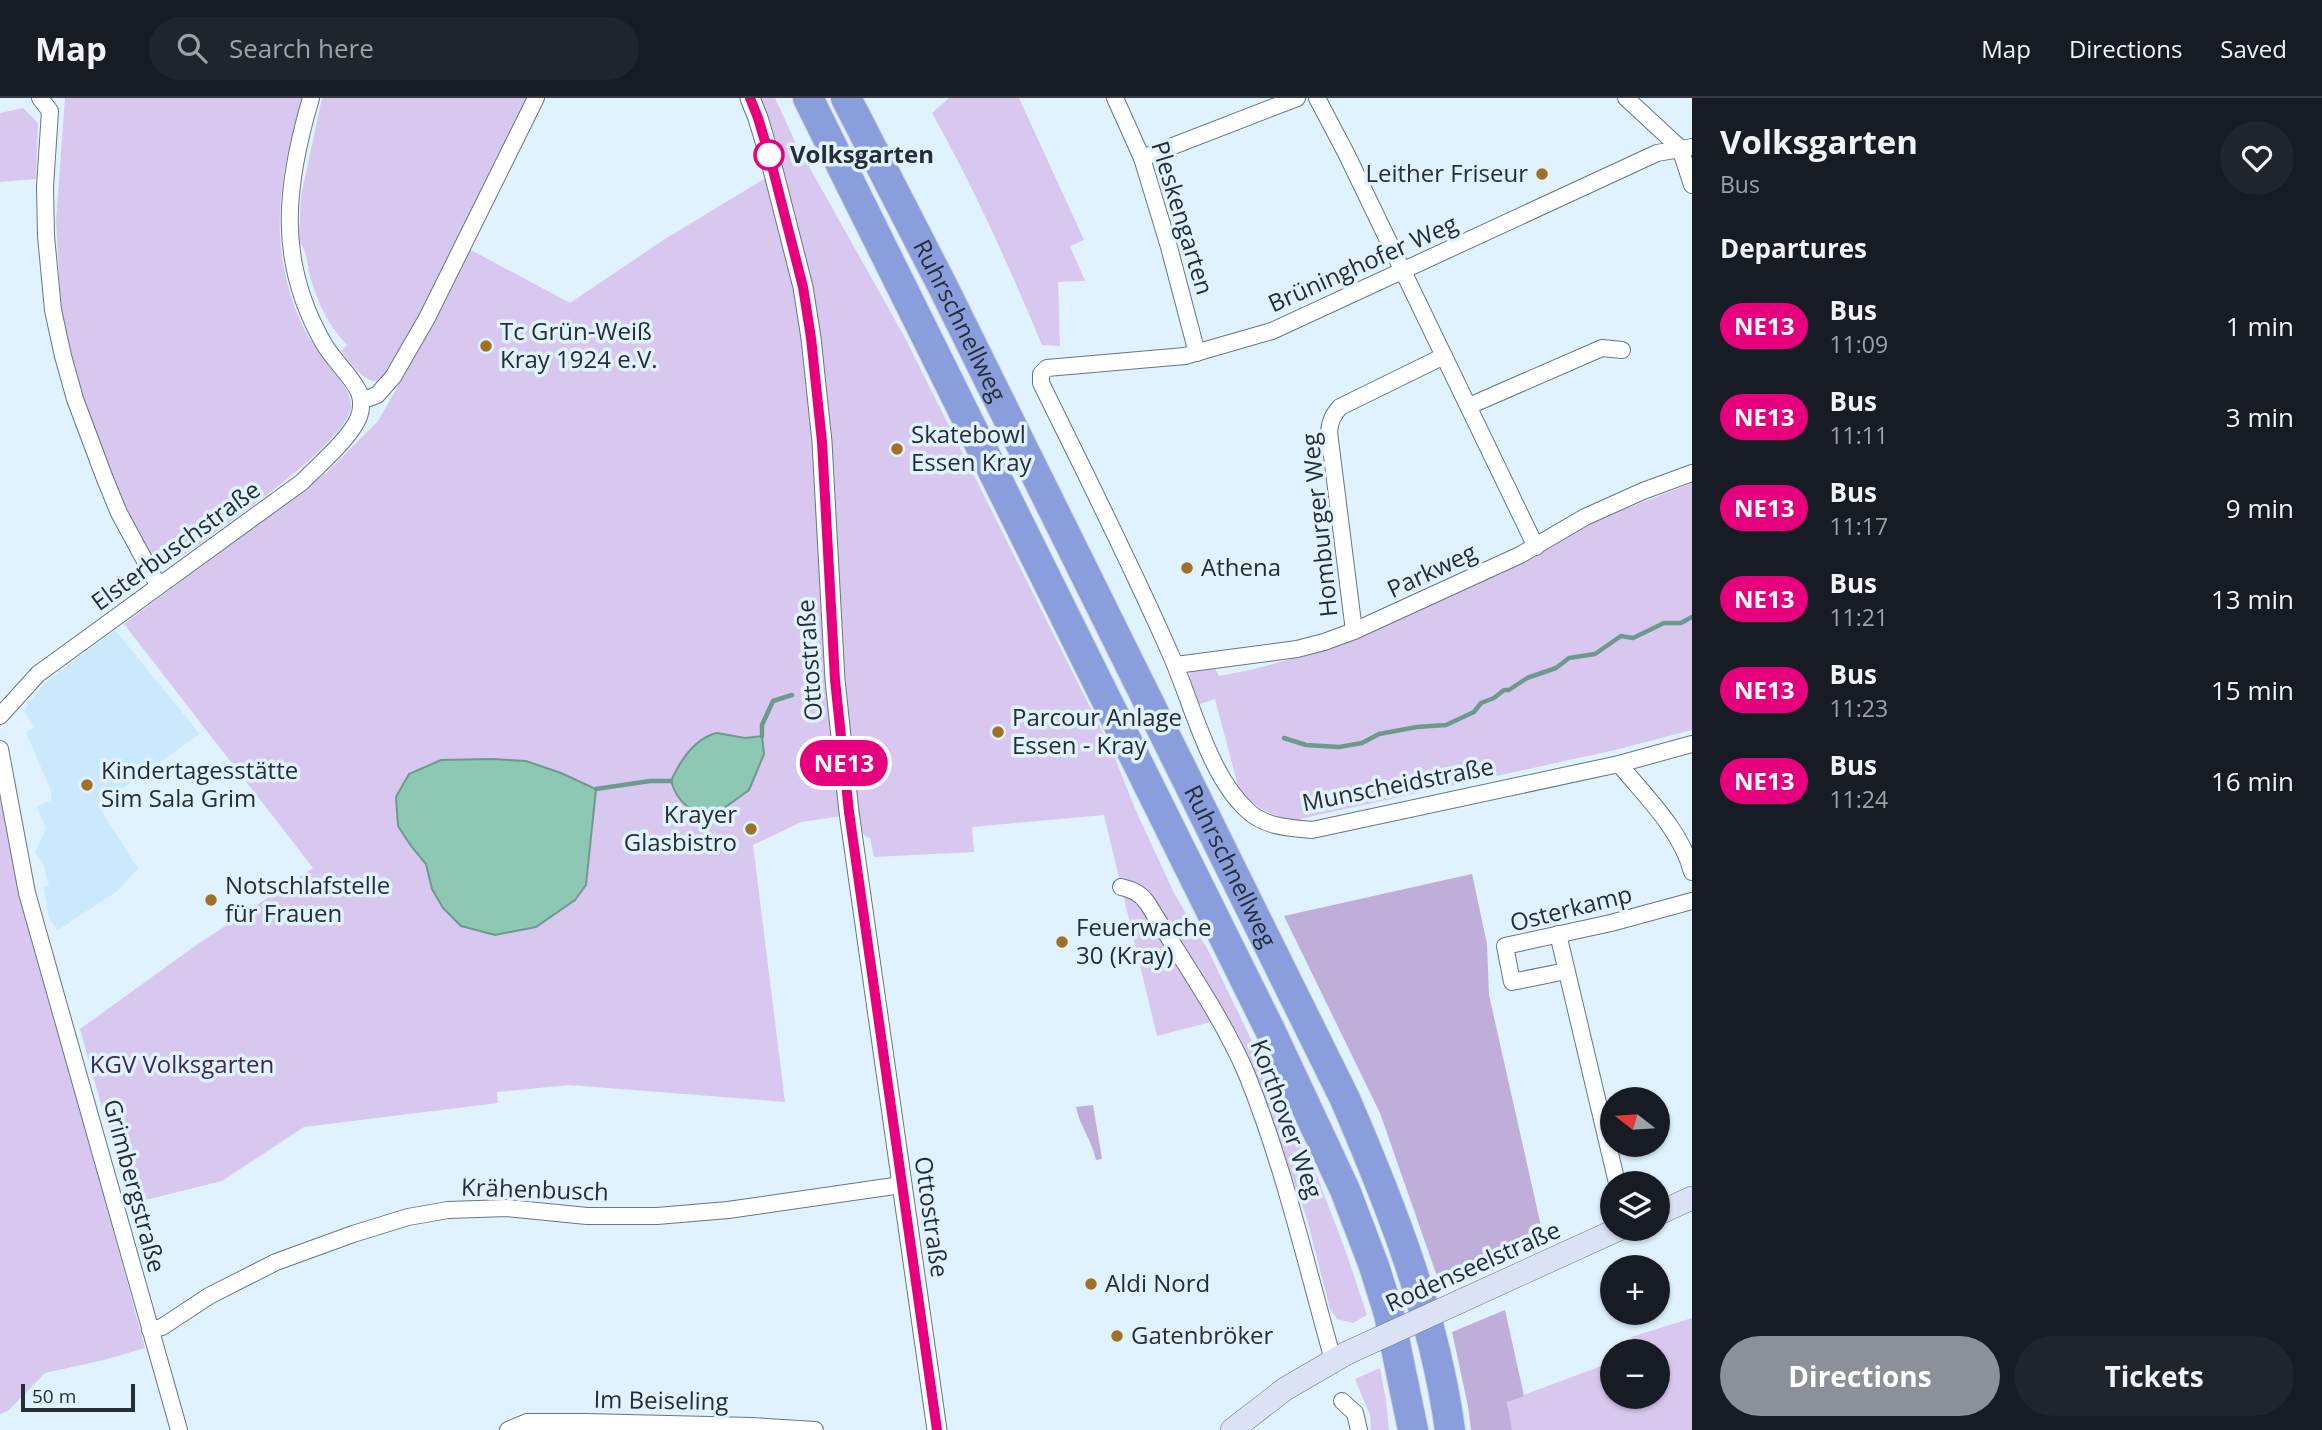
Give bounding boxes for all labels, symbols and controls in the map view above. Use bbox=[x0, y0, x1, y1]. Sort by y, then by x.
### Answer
search box bbox=[149, 17, 639, 80]
text: Map bbox=[35, 26, 107, 71]
icon: search bbox=[173, 29, 211, 67]
text: Search here bbox=[229, 30, 374, 66]
text: Map bbox=[1981, 32, 2031, 65]
text: Directions bbox=[2069, 32, 2182, 65]
text: Saved bbox=[2220, 32, 2287, 65]
text: Volksgarten bbox=[1720, 119, 1918, 164]
button: heart bbox=[2220, 121, 2294, 195]
place label: Volksgarten bbox=[790, 137, 934, 170]
street label: Pleskengarten bbox=[1144, 137, 1222, 298]
marker: Volksgarten bbox=[754, 140, 784, 170]
place label: Leither Friseur bbox=[1365, 156, 1528, 189]
marker: Leither Friseur bbox=[1534, 166, 1550, 182]
text: Bus bbox=[1720, 168, 1760, 200]
street label: Brüninghofer Weg bbox=[1263, 206, 1462, 319]
text: Departures bbox=[1720, 230, 1867, 266]
street label: Ruhrschnellweg bbox=[906, 233, 1015, 407]
text: Bus bbox=[1829, 292, 1877, 328]
text: 1 min bbox=[2226, 308, 2294, 344]
text: NE13 bbox=[1734, 309, 1794, 342]
place label: Tc Grün-Weiß Kray 1924 e.V. bbox=[500, 314, 658, 375]
text: 11:09 bbox=[1829, 328, 1888, 360]
marker: Tc Grün-Weiß Kray 1924 e.V. bbox=[478, 338, 494, 354]
text: Bus bbox=[1829, 383, 1877, 419]
text: 3 min bbox=[2226, 399, 2294, 435]
text: NE13 bbox=[1734, 400, 1794, 433]
place label: Skatebowl Essen Kray bbox=[911, 417, 1032, 478]
text: 11:11 bbox=[1829, 419, 1888, 451]
street label: Homburger Weg bbox=[1292, 432, 1345, 619]
marker: Skatebowl Essen Kray bbox=[889, 441, 905, 457]
street label: Elsterbuschstraße bbox=[84, 472, 266, 617]
text: Bus bbox=[1829, 474, 1877, 510]
text: 9 min bbox=[2226, 490, 2294, 526]
text: NE13 bbox=[1734, 491, 1794, 524]
text: 11:17 bbox=[1829, 510, 1888, 542]
street label: Parkweg bbox=[1381, 535, 1482, 605]
place label: Athena bbox=[1201, 550, 1281, 583]
marker: Athena bbox=[1179, 560, 1195, 576]
text: Bus bbox=[1829, 565, 1877, 601]
text: 13 min bbox=[2211, 581, 2294, 617]
text: NE13 bbox=[1734, 582, 1794, 615]
street label: Ottostraße bbox=[788, 598, 829, 722]
text: 11:21 bbox=[1829, 601, 1888, 633]
text: Bus bbox=[1829, 656, 1877, 692]
text: 15 min bbox=[2211, 672, 2294, 708]
text: NE13 bbox=[1734, 673, 1794, 706]
text: 11:23 bbox=[1829, 692, 1888, 724]
place label: Parcour Anlage Essen - Kray bbox=[1012, 700, 1182, 761]
marker: Parcour Anlage Essen - Kray bbox=[990, 724, 1006, 740]
line badge: NE13 bbox=[795, 740, 893, 786]
text: NE13 bbox=[814, 746, 874, 779]
text: Bus bbox=[1829, 747, 1877, 783]
street label: Munscheidstraße bbox=[1299, 749, 1496, 818]
place label: Kindertagesstätte Sim Sala Grim bbox=[101, 753, 298, 814]
text: 16 min bbox=[2211, 763, 2294, 799]
text: NE13 bbox=[1734, 764, 1794, 797]
marker: Kindertagesstätte Sim Sala Grim bbox=[79, 777, 95, 793]
street label: Ruhrschnellweg bbox=[1177, 779, 1285, 952]
text: 11:24 bbox=[1829, 783, 1888, 815]
place label: Krayer Glasbistro bbox=[624, 797, 737, 858]
marker: Krayer Glasbistro bbox=[743, 821, 759, 837]
place label: Notschlafstelle für Frauen bbox=[225, 868, 390, 929]
street label: Osterkamp bbox=[1506, 876, 1635, 939]
marker: Notschlafstelle für Frauen bbox=[203, 892, 219, 908]
place label: Feuerwache 30 (Kray) bbox=[1076, 910, 1212, 971]
marker: Feuerwache 30 (Kray) bbox=[1054, 934, 1070, 950]
street label: Korthover Weg bbox=[1243, 1034, 1331, 1203]
park label: KGV Volksgarten bbox=[90, 1047, 274, 1080]
north arrow bbox=[1600, 1087, 1670, 1157]
map controls bbox=[1600, 1087, 1670, 1409]
street label: Grimbergstraße bbox=[96, 1095, 174, 1276]
street label: Ottostraße bbox=[908, 1154, 957, 1279]
street label: Krähenbusch bbox=[461, 1169, 609, 1208]
button: layers bbox=[1600, 1171, 1670, 1241]
street label: Rodenseelstraße bbox=[1380, 1212, 1565, 1319]
button: + bbox=[1600, 1255, 1670, 1325]
place label: Aldi Nord bbox=[1105, 1266, 1210, 1299]
marker: Aldi Nord bbox=[1083, 1276, 1099, 1292]
place label: Gatenbröker bbox=[1131, 1318, 1274, 1351]
marker: Gatenbröker bbox=[1109, 1328, 1125, 1344]
button: Directions bbox=[1720, 1336, 2000, 1416]
button: Tickets bbox=[2014, 1336, 2294, 1416]
button: − bbox=[1600, 1339, 1670, 1409]
scale bar bbox=[21, 1381, 135, 1413]
street label: Im Beiseling bbox=[593, 1382, 729, 1417]
text: 50 m bbox=[32, 1383, 76, 1409]

